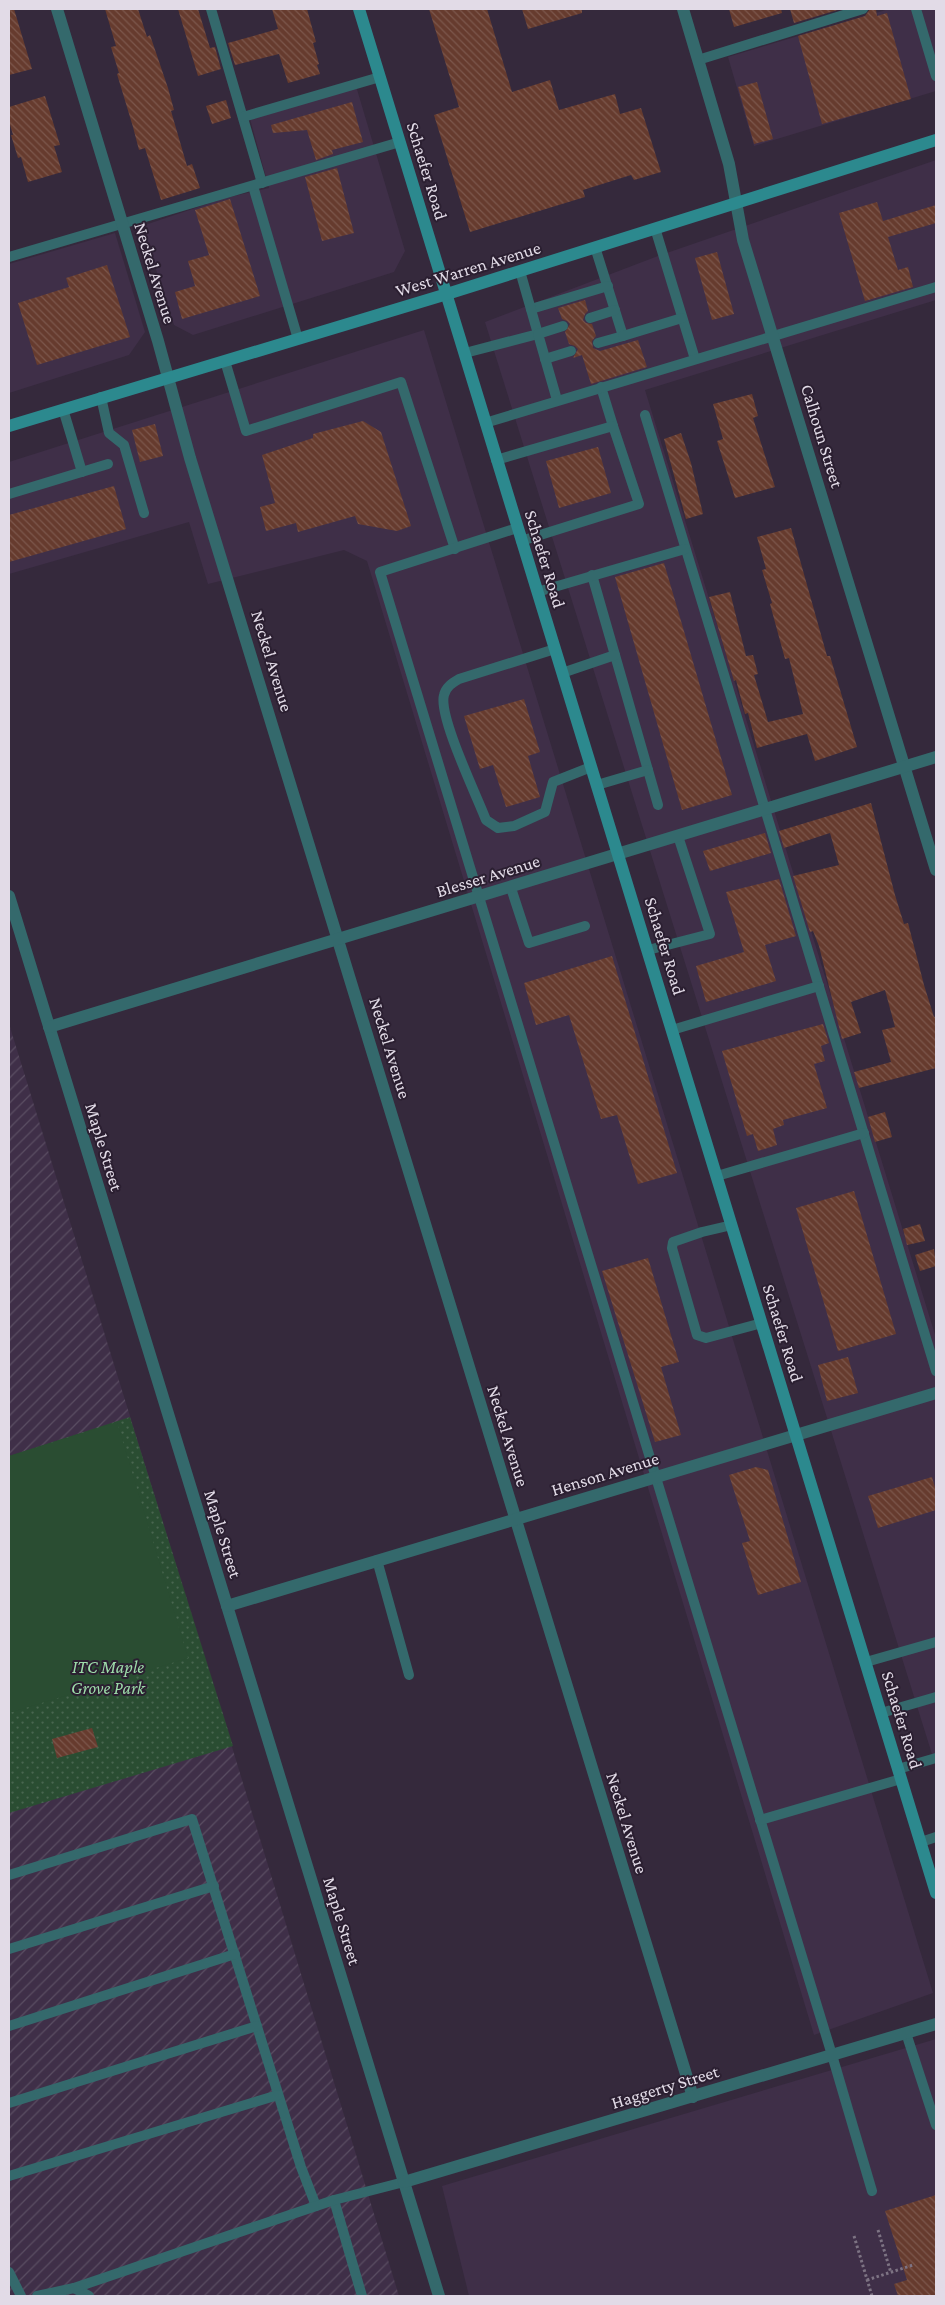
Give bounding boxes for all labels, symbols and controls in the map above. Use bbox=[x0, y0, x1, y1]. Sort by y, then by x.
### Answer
street label: Schaefer Road bbox=[403, 120, 451, 223]
street label: Neckel Avenue bbox=[130, 220, 180, 326]
street label: West Warren Avenue bbox=[393, 237, 543, 301]
street label: Calhoun Street bbox=[797, 382, 848, 491]
street label: Schaefer Road bbox=[521, 508, 569, 611]
street label: Neckel Avenue bbox=[247, 608, 297, 714]
street label: Blesser Avenue bbox=[434, 851, 542, 901]
street label: Schaefer Road bbox=[641, 895, 689, 998]
street label: Neckel Avenue bbox=[365, 995, 415, 1101]
street label: Maple Street bbox=[81, 1101, 127, 1194]
street label: Schaefer Road bbox=[759, 1282, 807, 1385]
street label: Neckel Avenue bbox=[483, 1383, 533, 1489]
street label: Henson Avenue bbox=[549, 1448, 661, 1500]
street label: Maple Street bbox=[200, 1488, 246, 1581]
park label: ITC Maple Grove Park bbox=[71, 1657, 146, 1698]
street label: Schaefer Road bbox=[878, 1669, 926, 1772]
street label: Neckel Avenue bbox=[602, 1770, 652, 1876]
street label: Maple Street bbox=[319, 1875, 365, 1968]
street label: Haggerty Street bbox=[609, 2061, 722, 2113]

